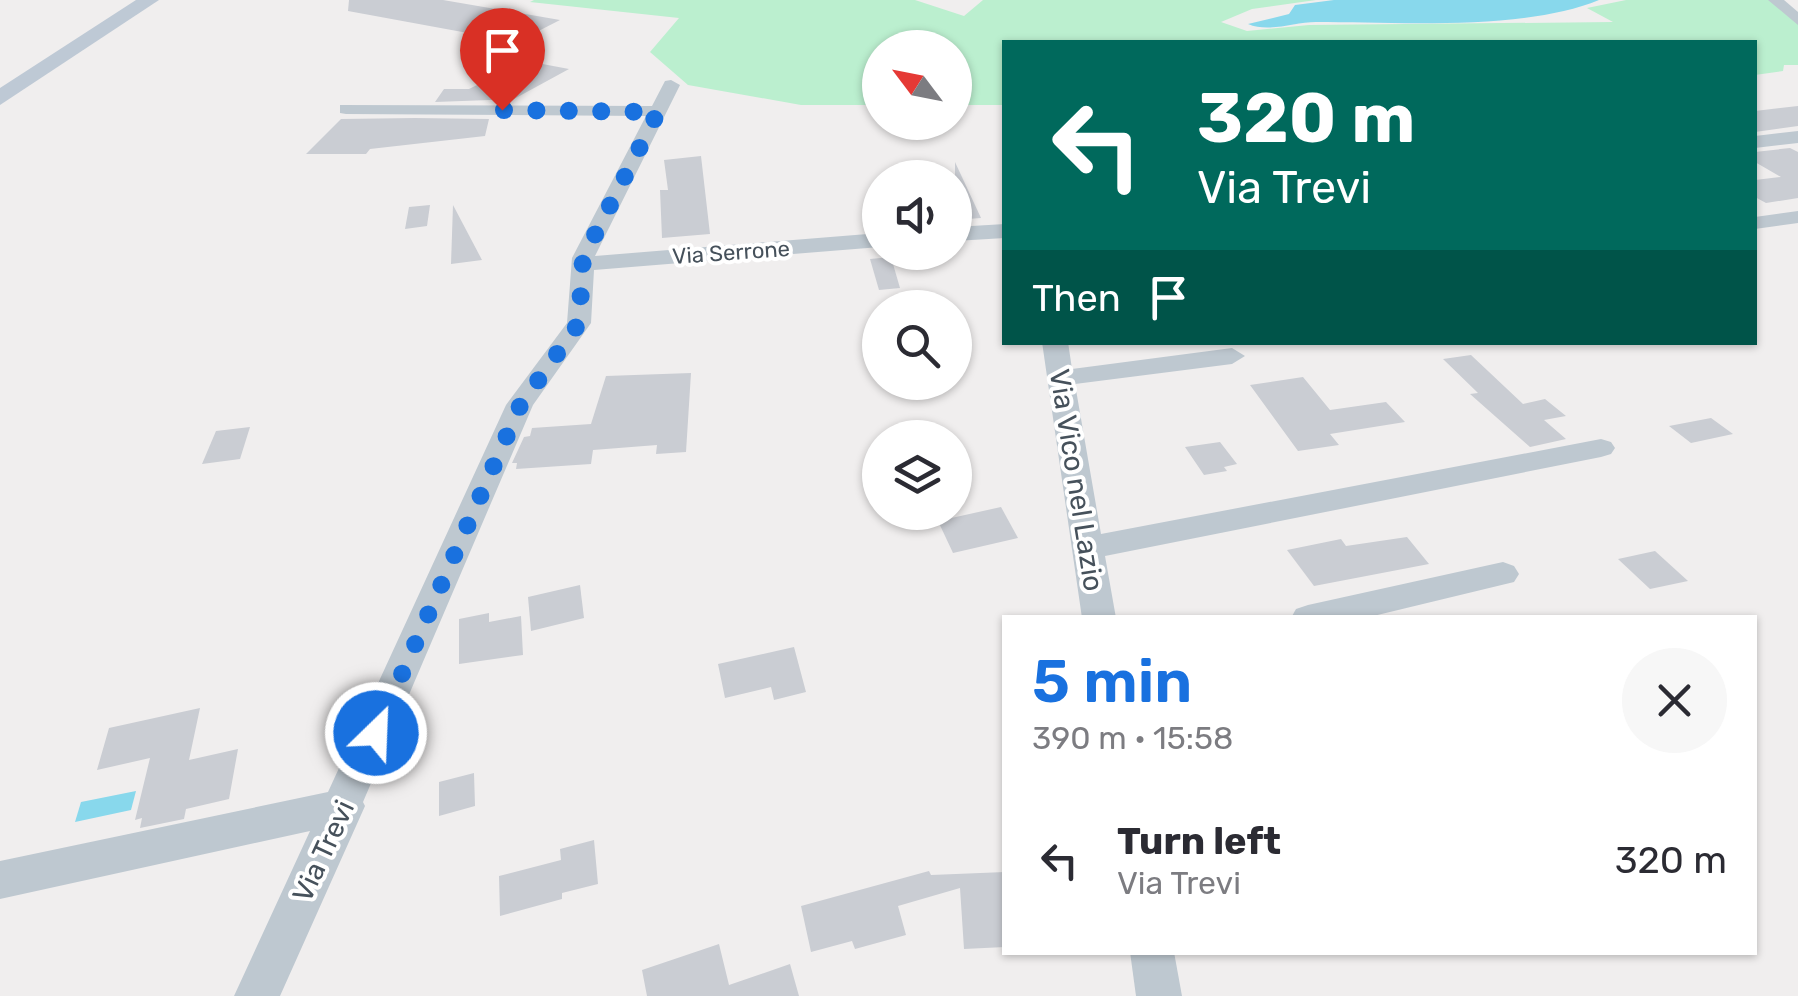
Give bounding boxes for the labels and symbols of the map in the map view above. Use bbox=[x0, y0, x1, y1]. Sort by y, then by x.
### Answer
pin bbox=[460, 8, 545, 111]
north arrow bbox=[862, 30, 972, 140]
street label: Via Serrone bbox=[671, 235, 791, 270]
street label: Via Vico nel Lazio bbox=[1043, 367, 1110, 594]
position arrow bbox=[324, 681, 428, 785]
street label: Via Trevi bbox=[286, 795, 361, 907]

